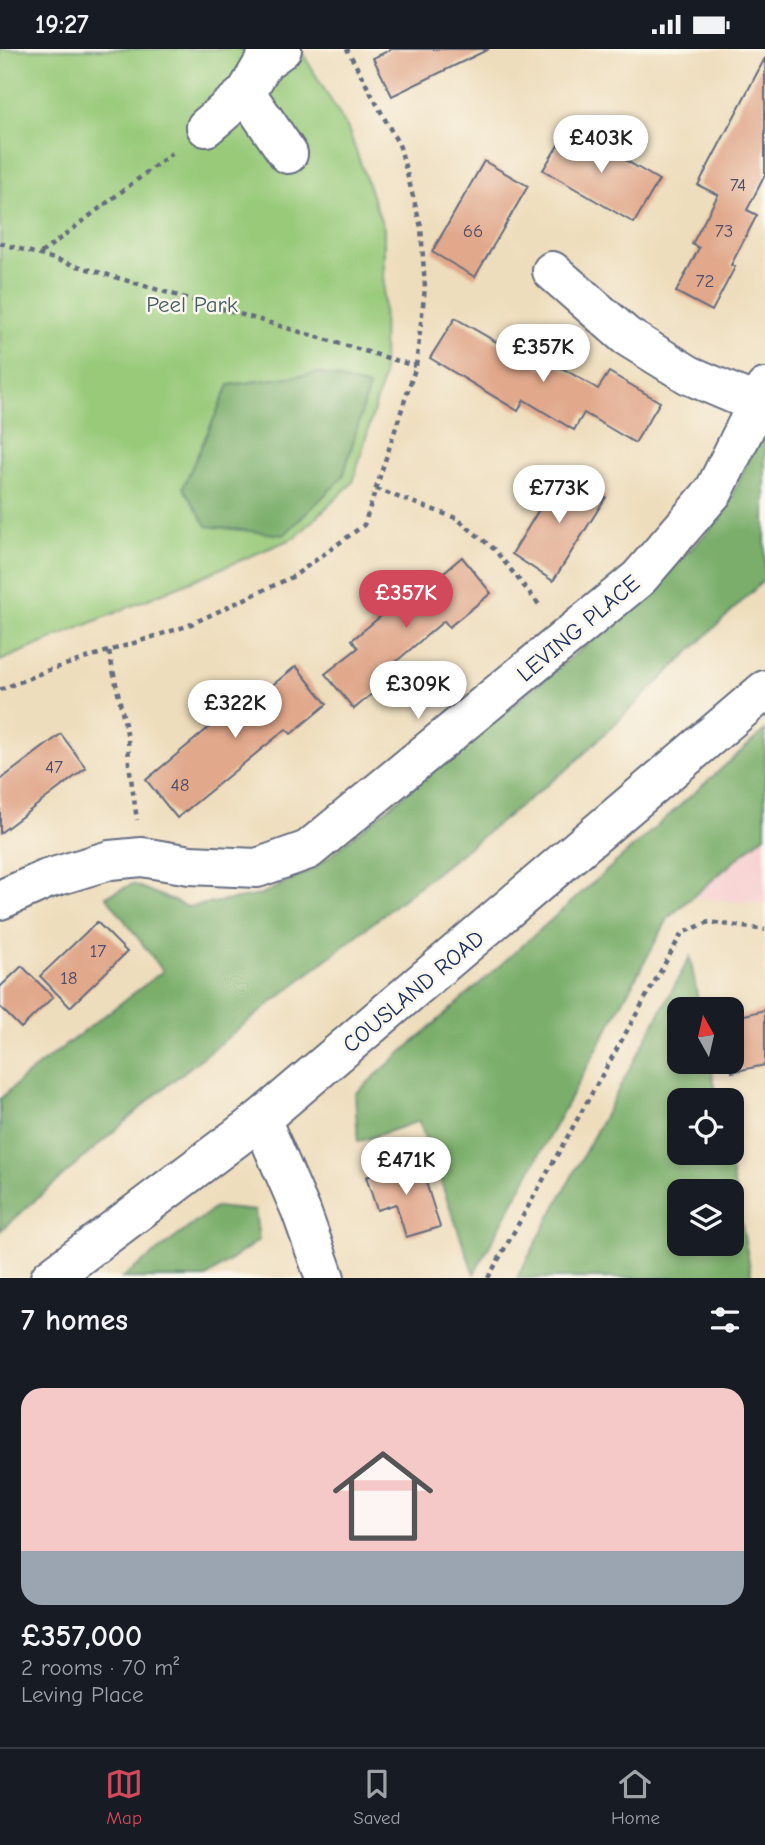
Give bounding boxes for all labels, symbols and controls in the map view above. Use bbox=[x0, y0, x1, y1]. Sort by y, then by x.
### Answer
text: 19:27 bbox=[35, 10, 89, 40]
pin: £403K bbox=[552, 115, 650, 175]
text: £403K bbox=[569, 124, 633, 151]
house number: 74 bbox=[730, 174, 746, 196]
house number: 66 bbox=[463, 220, 483, 242]
house number: 73 bbox=[715, 220, 733, 242]
house number: 72 bbox=[696, 270, 714, 292]
park label: Peel Park bbox=[146, 291, 238, 318]
pin: £357K bbox=[494, 325, 592, 384]
text: £357K bbox=[512, 333, 574, 360]
pin: £773K bbox=[510, 465, 608, 525]
text: £773K bbox=[529, 474, 589, 501]
street label: LEVING PLACE bbox=[512, 569, 645, 687]
pin: £357K bbox=[357, 571, 455, 630]
text: £357K bbox=[375, 579, 437, 606]
pin: £309K bbox=[369, 661, 467, 721]
text: £309K bbox=[386, 670, 450, 697]
pin: £322K bbox=[186, 681, 284, 740]
text: £322K bbox=[204, 689, 266, 716]
house number: 47 bbox=[45, 756, 63, 778]
house number: 48 bbox=[171, 774, 189, 796]
street label: COUSLAND ROAD bbox=[337, 924, 489, 1058]
house number: 17 bbox=[90, 940, 106, 962]
house number: 18 bbox=[60, 967, 78, 989]
north arrow bbox=[667, 997, 744, 1075]
map controls bbox=[667, 997, 744, 1256]
button: locate bbox=[667, 1088, 744, 1165]
pin: £471K bbox=[357, 1137, 455, 1197]
text: £471K bbox=[377, 1146, 435, 1173]
button: layers bbox=[667, 1179, 744, 1256]
icon: filters bbox=[706, 1301, 744, 1339]
text: 7 homes bbox=[21, 1303, 128, 1338]
icon: home bbox=[320, 1433, 446, 1559]
text: £357,000 bbox=[21, 1619, 142, 1654]
text: 2 rooms · 70 m² bbox=[21, 1654, 179, 1681]
text: Leving Place bbox=[21, 1681, 143, 1708]
tab: Map bbox=[105, 1765, 143, 1829]
tab: Saved bbox=[353, 1765, 401, 1829]
tab: Home bbox=[611, 1765, 660, 1829]

